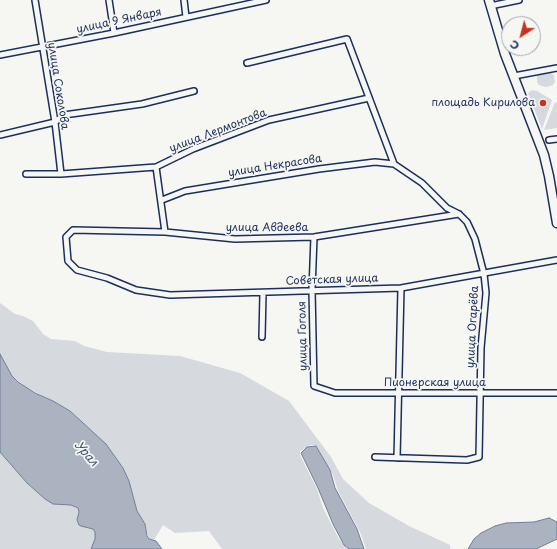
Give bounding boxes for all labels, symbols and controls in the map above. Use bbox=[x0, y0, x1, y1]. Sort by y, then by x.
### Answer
street label: улица 9 Января bbox=[75, 6, 163, 36]
north arrow bbox=[501, 16, 541, 56]
text: С bbox=[506, 36, 523, 55]
street label: улица Соколова bbox=[45, 41, 71, 131]
place label: площадь Кирилова bbox=[431, 96, 535, 110]
marker: площадь Кирилова bbox=[538, 98, 548, 108]
street label: улица Лермонтова bbox=[168, 106, 268, 156]
street label: улица Некрасова bbox=[227, 152, 323, 180]
street label: улица Авдеева bbox=[226, 221, 308, 235]
street label: Советская улица bbox=[285, 272, 379, 288]
street label: улица Огарёва bbox=[464, 285, 482, 369]
street label: улица Гоголя bbox=[296, 301, 310, 371]
street label: Пионерская улица bbox=[384, 376, 486, 390]
water label: Урал bbox=[71, 438, 101, 470]

